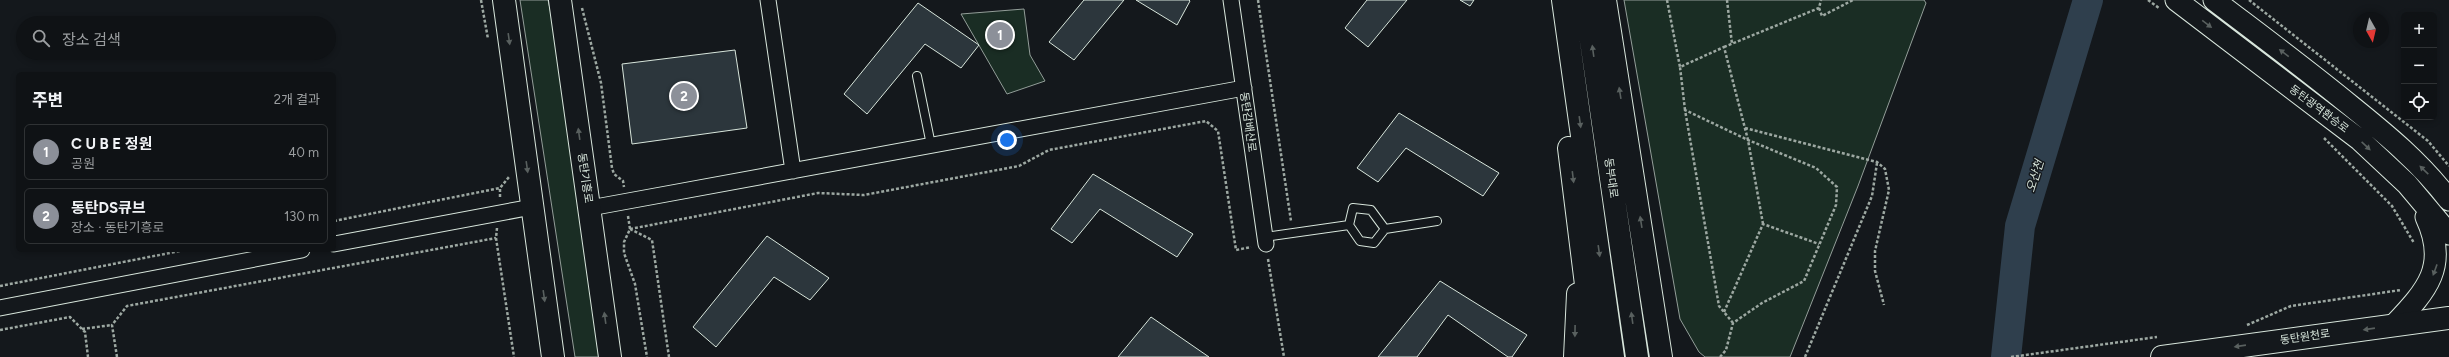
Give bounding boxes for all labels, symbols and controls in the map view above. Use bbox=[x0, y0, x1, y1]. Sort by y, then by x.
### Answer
north arrow bbox=[2353, 12, 2389, 48]
map controls bbox=[2401, 12, 2437, 120]
button: + bbox=[2401, 12, 2437, 48]
search box bbox=[16, 16, 336, 60]
one-way arrow bbox=[2201, 19, 2212, 28]
pin: 1 bbox=[987, 20, 1013, 50]
icon: search bbox=[30, 27, 52, 49]
text: 장소 검색 bbox=[62, 31, 121, 49]
one-way arrow bbox=[506, 33, 512, 45]
one-way arrow bbox=[1590, 45, 1596, 57]
button: − bbox=[2401, 48, 2437, 84]
one-way arrow bbox=[2279, 49, 2290, 58]
pin: 2 bbox=[671, 81, 697, 111]
street label: 동탄광역환승로 bbox=[2287, 82, 2351, 136]
button: locate bbox=[2401, 84, 2437, 120]
one-way arrow bbox=[1617, 87, 1623, 99]
text: 주변 bbox=[32, 90, 63, 110]
street label: 동탄감배산로 bbox=[1237, 91, 1259, 153]
text: 2개 결과 bbox=[274, 92, 320, 107]
one-way arrow bbox=[1577, 116, 1583, 128]
one-way arrow bbox=[576, 128, 582, 140]
your location bbox=[997, 130, 1017, 150]
text: C U B E 정원 bbox=[71, 135, 152, 153]
one-way arrow bbox=[2361, 141, 2371, 150]
text: 1 bbox=[43, 145, 49, 160]
text: 40 m bbox=[288, 145, 319, 160]
street label: 동탄기흥로 bbox=[575, 152, 595, 204]
text: 공원 bbox=[71, 156, 95, 171]
water label: 오산천 bbox=[2023, 156, 2047, 194]
street label: 동부대로 bbox=[1602, 157, 1620, 199]
one-way arrow bbox=[524, 161, 530, 174]
one-way arrow bbox=[2419, 165, 2429, 175]
one-way arrow bbox=[1570, 171, 1576, 184]
text: 동탄DS큐브 bbox=[71, 199, 146, 217]
text: 2 bbox=[42, 209, 50, 224]
text: 130 m bbox=[284, 209, 319, 224]
one-way arrow bbox=[1638, 215, 1644, 228]
text: 장소 · 동탄기흥로 bbox=[71, 220, 164, 235]
one-way arrow bbox=[1595, 244, 1602, 257]
one-way arrow bbox=[2431, 265, 2437, 277]
one-way arrow bbox=[541, 290, 547, 302]
one-way arrow bbox=[602, 312, 608, 324]
one-way arrow bbox=[1629, 312, 1635, 324]
one-way arrow bbox=[1572, 325, 1578, 338]
one-way arrow bbox=[2363, 326, 2375, 332]
street label: 동탄원천로 bbox=[2279, 327, 2331, 347]
one-way arrow bbox=[2234, 343, 2246, 349]

